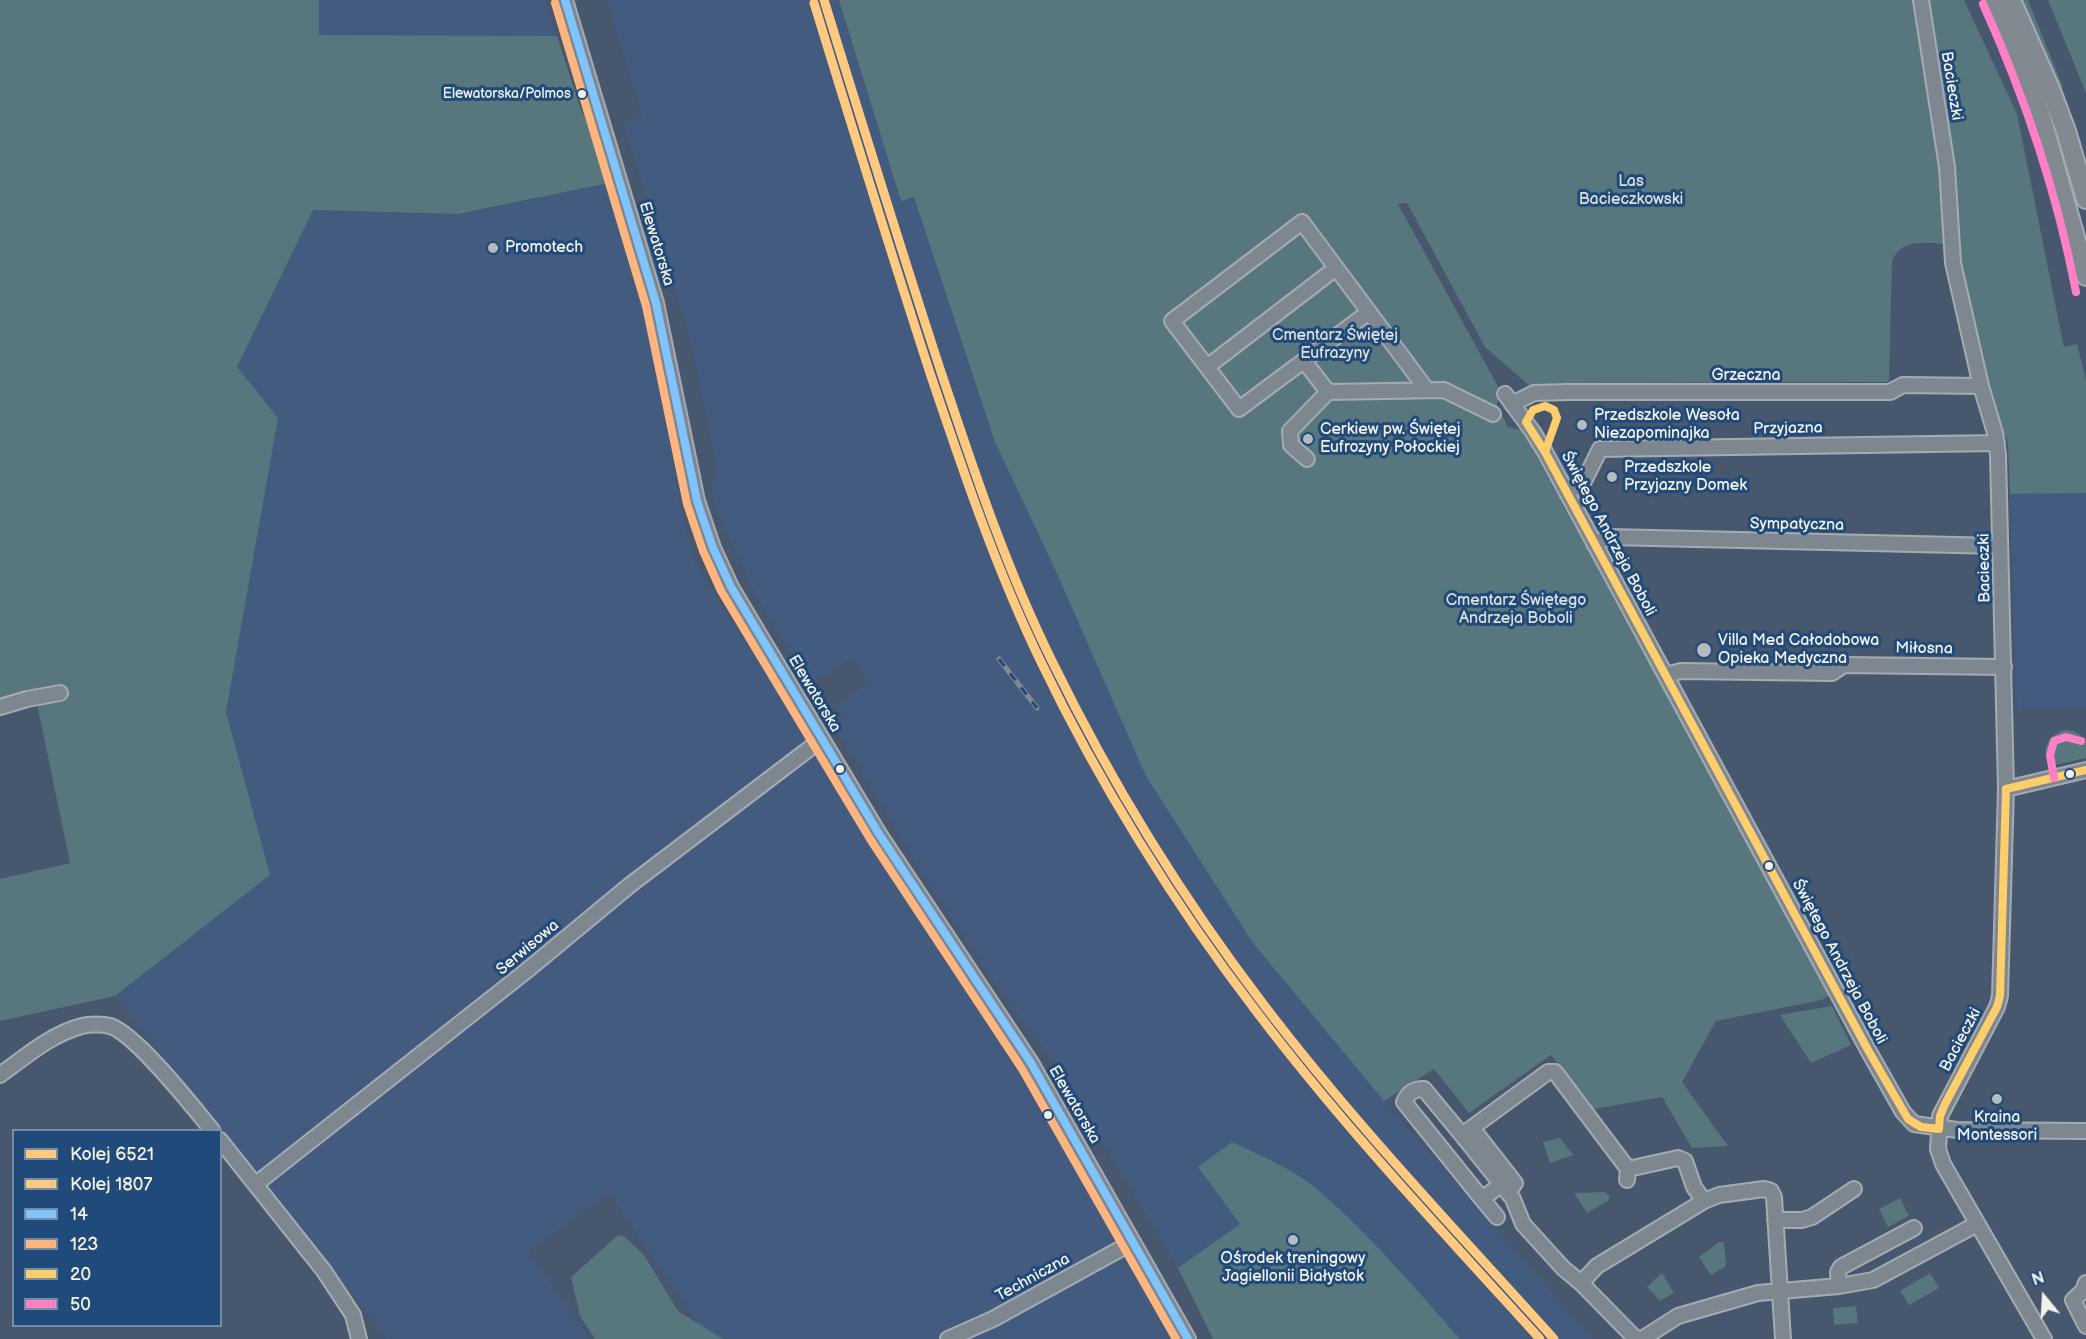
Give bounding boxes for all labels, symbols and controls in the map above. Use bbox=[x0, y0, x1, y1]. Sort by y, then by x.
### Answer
street label: Bacieczki bbox=[1936, 50, 1966, 122]
place label: Elewatorska/Polmos bbox=[443, 86, 571, 102]
marker: Elewatorska/Polmos bbox=[576, 88, 588, 100]
park label: Las Bacieczkowski bbox=[1579, 172, 1683, 210]
street label: Elewatorska bbox=[634, 200, 678, 288]
place label: Promotech bbox=[505, 238, 583, 258]
marker: Promotech bbox=[486, 241, 500, 255]
park label: Cmentarz Świętej Eufrazyny bbox=[1272, 326, 1398, 364]
street label: Grzeczna bbox=[1711, 366, 1781, 386]
place label: Przedszkole Wesoła Niezapominajka bbox=[1594, 406, 1740, 444]
marker: Przedszkole Wesoła Niezapominajka bbox=[1575, 418, 1589, 432]
street label: Przyjazna bbox=[1753, 419, 1823, 439]
place label: Cerkiew pw. Świętej Eufrozyny Połockiej bbox=[1320, 420, 1461, 458]
marker: Cerkiew pw. Świętej Eufrozyny Połockiej bbox=[1301, 432, 1315, 446]
street label: Świętego Andrzeja Boboli bbox=[1556, 448, 1660, 620]
place label: Przedszkole Przyjazny Domek bbox=[1624, 458, 1747, 496]
marker: Przedszkole Przyjazny Domek bbox=[1605, 470, 1619, 484]
street label: Sympatyczna bbox=[1750, 515, 1844, 535]
street label: Bacieczki bbox=[1975, 533, 1995, 603]
park label: Cmentarz Świętego Andrzeja Boboli bbox=[1446, 591, 1586, 629]
place label: Villa Med Całodobowa Opieka Medyczna bbox=[1718, 631, 1879, 669]
street label: Miłosna bbox=[1895, 639, 1953, 659]
marker: Villa Med Całodobowa Opieka Medyczna bbox=[1695, 641, 1713, 659]
street label: Elewatorska bbox=[783, 652, 845, 736]
unlabelled marker bbox=[834, 763, 846, 775]
unlabelled marker bbox=[2064, 768, 2076, 780]
unlabelled marker bbox=[1763, 860, 1775, 872]
street label: Świętego Andrzeja Boboli bbox=[1787, 876, 1891, 1048]
street label: Serwisowa bbox=[493, 916, 563, 980]
street label: Bacieczki bbox=[1936, 1005, 1986, 1075]
street label: Elewatorska bbox=[1044, 1063, 1104, 1147]
marker: Kraina Montessori bbox=[1990, 1092, 2004, 1106]
place label: Kraina Montessori bbox=[1957, 1108, 2037, 1146]
unlabelled marker bbox=[1042, 1109, 1054, 1121]
legend bbox=[12, 1129, 222, 1327]
text: Kolej 6521 bbox=[70, 1144, 154, 1165]
text: Kolej 1807 bbox=[70, 1174, 152, 1195]
text: 14 bbox=[70, 1204, 88, 1225]
marker: Ośrodek treningowy Jagiellonii Białystok bbox=[1286, 1233, 1300, 1247]
text: 123 bbox=[70, 1234, 98, 1255]
place label: Ośrodek treningowy Jagiellonii Białystok bbox=[1221, 1249, 1365, 1287]
street label: Techniczna bbox=[993, 1250, 1073, 1306]
text: 20 bbox=[70, 1264, 91, 1285]
north arrow bbox=[2014, 1267, 2074, 1327]
text: N bbox=[2030, 1269, 2047, 1290]
text: 50 bbox=[70, 1294, 91, 1315]

